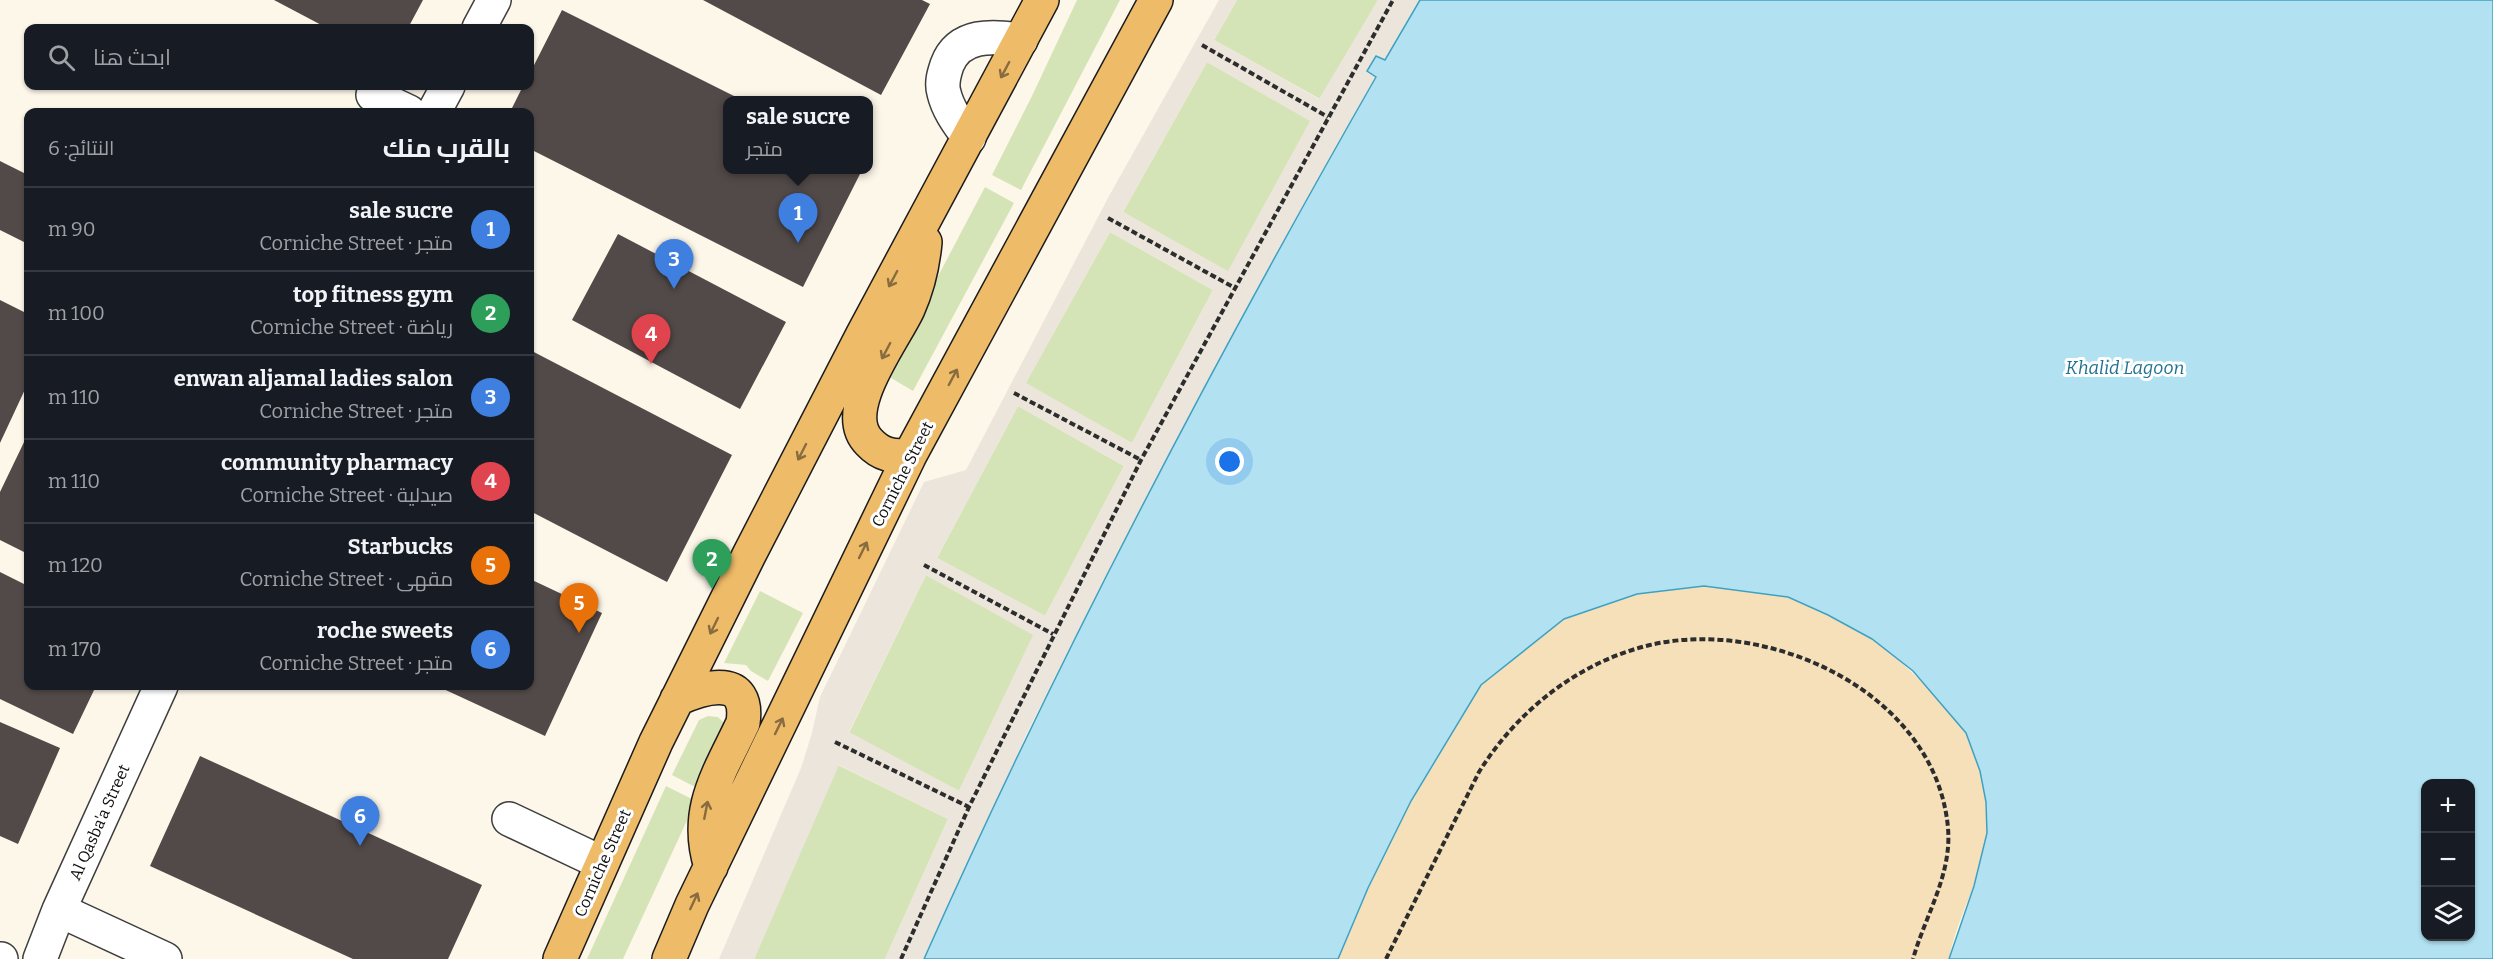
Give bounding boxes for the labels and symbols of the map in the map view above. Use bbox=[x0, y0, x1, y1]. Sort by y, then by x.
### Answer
one-way arrow bbox=[999, 61, 1011, 78]
pin: 1 bbox=[778, 194, 818, 243]
pin: 3 bbox=[654, 240, 694, 289]
one-way arrow bbox=[887, 270, 899, 287]
pin: 4 bbox=[632, 314, 670, 364]
one-way arrow bbox=[880, 341, 891, 359]
water label: Khalid Lagoon bbox=[2066, 357, 2184, 379]
one-way arrow bbox=[948, 368, 959, 386]
street label: Corniche Street bbox=[868, 418, 937, 530]
one-way arrow bbox=[796, 442, 808, 460]
your location bbox=[1215, 447, 1244, 476]
pin: 2 bbox=[692, 540, 732, 589]
one-way arrow bbox=[858, 541, 870, 559]
pin: 5 bbox=[560, 584, 598, 633]
one-way arrow bbox=[708, 616, 719, 634]
one-way arrow bbox=[773, 717, 785, 735]
street label: Al Qasba'a Street bbox=[65, 761, 134, 883]
pin: 6 bbox=[340, 796, 380, 846]
one-way arrow bbox=[701, 801, 712, 820]
street label: Corniche Street bbox=[570, 806, 635, 920]
one-way arrow bbox=[689, 893, 701, 911]

